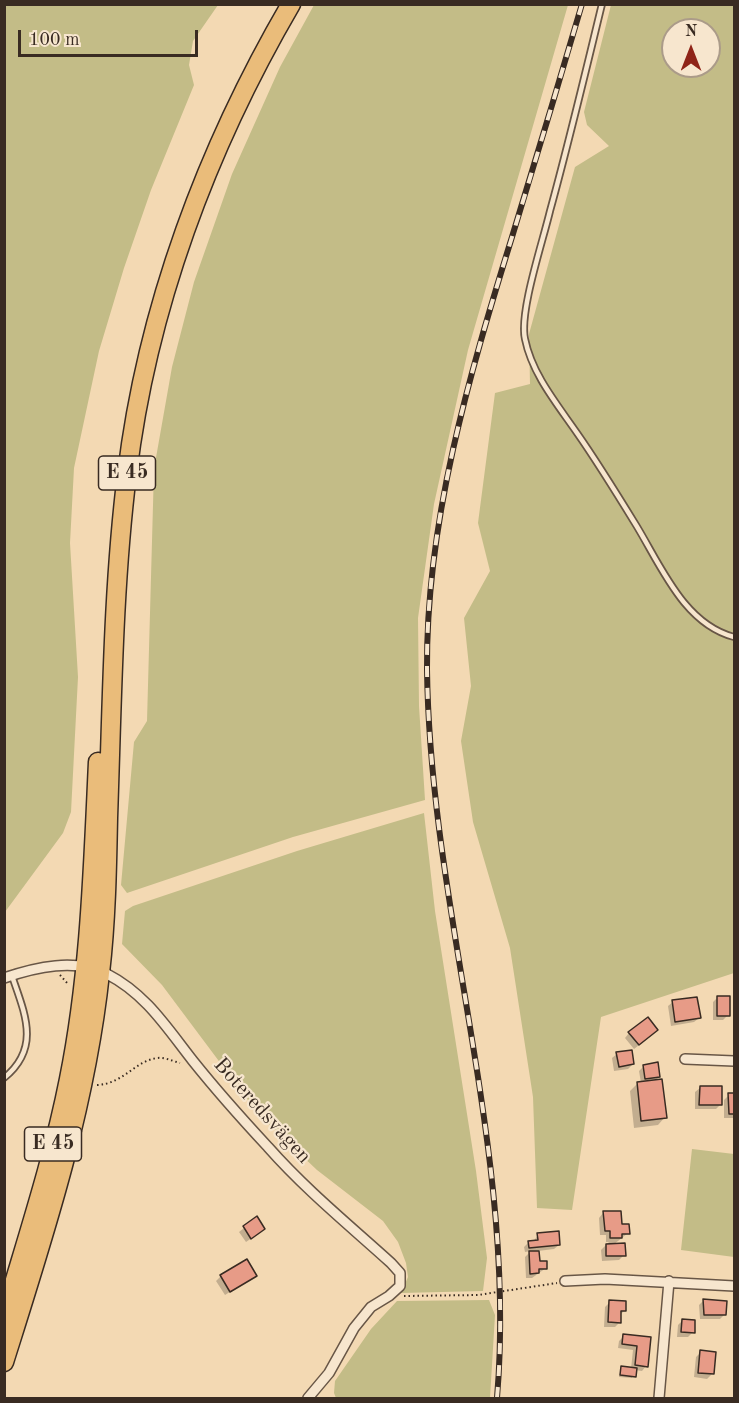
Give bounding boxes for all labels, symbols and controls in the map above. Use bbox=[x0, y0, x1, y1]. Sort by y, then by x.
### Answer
scale bar bbox=[21, 18, 201, 56]
north arrow bbox=[661, 18, 721, 78]
text: N bbox=[685, 24, 697, 40]
text: 100 m bbox=[29, 31, 80, 49]
road number: E 45 bbox=[98, 456, 156, 490]
street label: Boteredsvägen bbox=[208, 1053, 316, 1169]
road number: E 45 bbox=[25, 1127, 82, 1161]

